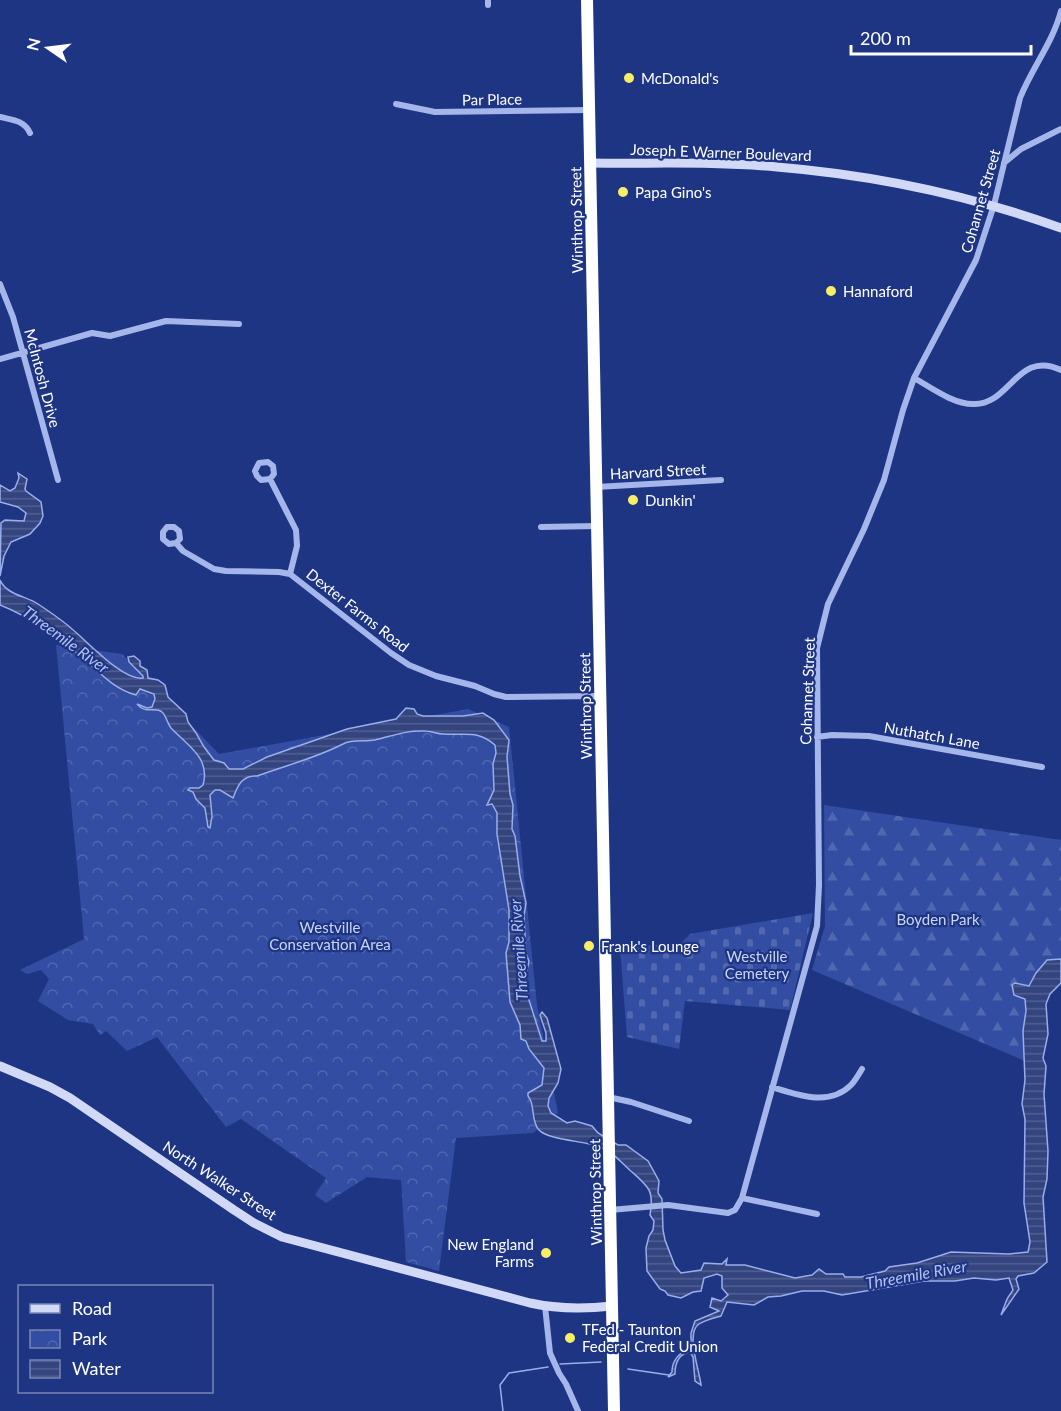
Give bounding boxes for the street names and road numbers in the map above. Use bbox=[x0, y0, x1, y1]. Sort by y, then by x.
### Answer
street label: Par Place bbox=[462, 89, 522, 109]
street label: Joseph E Warner Boulevard bbox=[630, 140, 812, 164]
street label: Cohannet Street bbox=[957, 146, 1004, 255]
street label: Winthrop Street bbox=[566, 166, 586, 273]
street label: McIntosh Drive bbox=[21, 327, 65, 429]
street label: Harvard Street bbox=[610, 459, 707, 483]
street label: Dexter Farms Road bbox=[303, 564, 413, 656]
street label: Cohannet Street bbox=[796, 636, 818, 745]
street label: Winthrop Street bbox=[575, 652, 595, 759]
street label: Nuthatch Lane bbox=[883, 718, 981, 752]
street label: North Walker Street bbox=[160, 1137, 281, 1224]
street label: Winthrop Street bbox=[585, 1138, 605, 1245]

